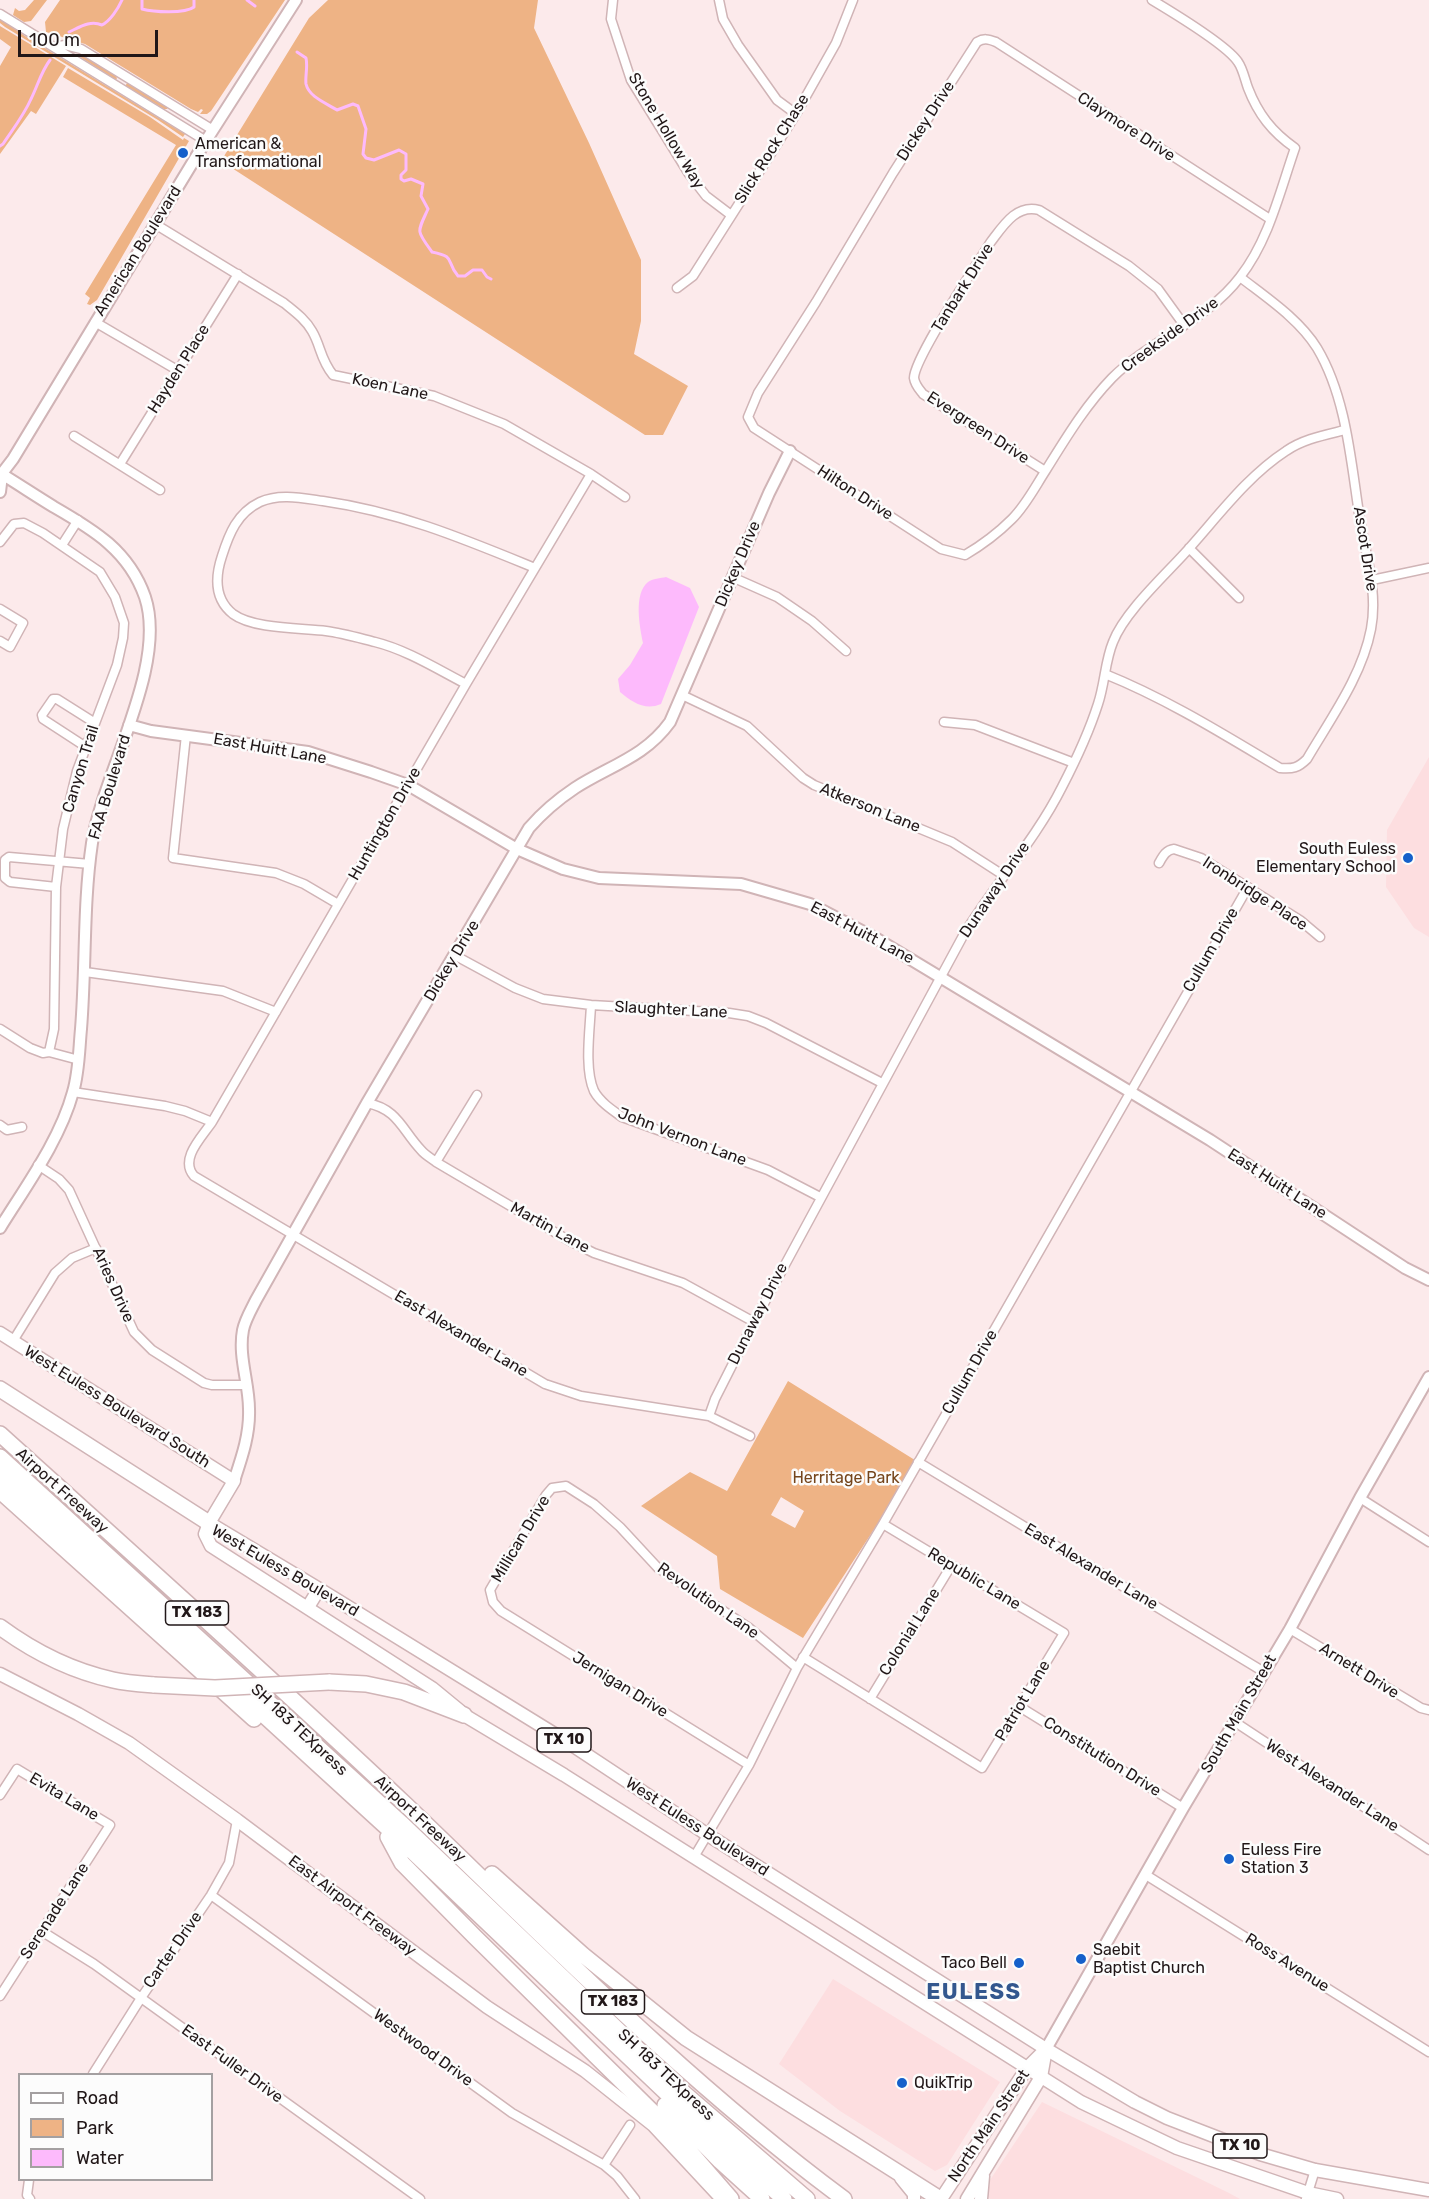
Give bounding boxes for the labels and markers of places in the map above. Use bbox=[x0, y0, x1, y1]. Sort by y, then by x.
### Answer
place label: American & Transformational bbox=[195, 134, 322, 172]
marker: American & Transformational bbox=[176, 146, 190, 160]
place label: South Euless Elementary School bbox=[1256, 839, 1396, 877]
marker: South Euless Elementary School bbox=[1401, 851, 1415, 865]
place label: Euless Fire Station 3 bbox=[1241, 1840, 1321, 1878]
marker: Euless Fire Station 3 bbox=[1222, 1852, 1236, 1866]
place label: Saebit Baptist Church bbox=[1093, 1940, 1205, 1978]
marker: Saebit Baptist Church bbox=[1074, 1952, 1088, 1966]
place label: Taco Bell bbox=[941, 1953, 1007, 1973]
marker: Taco Bell bbox=[1012, 1956, 1026, 1970]
place label: QuikTrip bbox=[914, 2073, 973, 2093]
marker: QuikTrip bbox=[895, 2076, 909, 2090]

